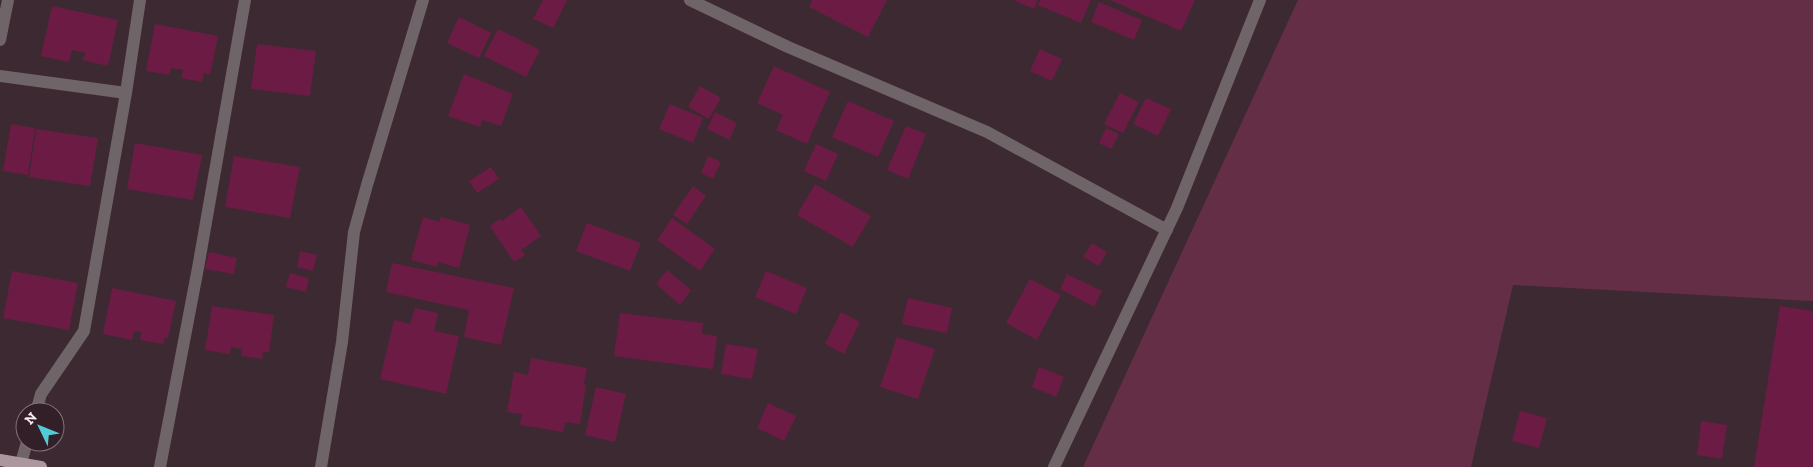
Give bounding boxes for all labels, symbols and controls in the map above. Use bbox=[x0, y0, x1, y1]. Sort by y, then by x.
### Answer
north arrow bbox=[15, 402, 65, 452]
text: N bbox=[21, 409, 41, 428]

